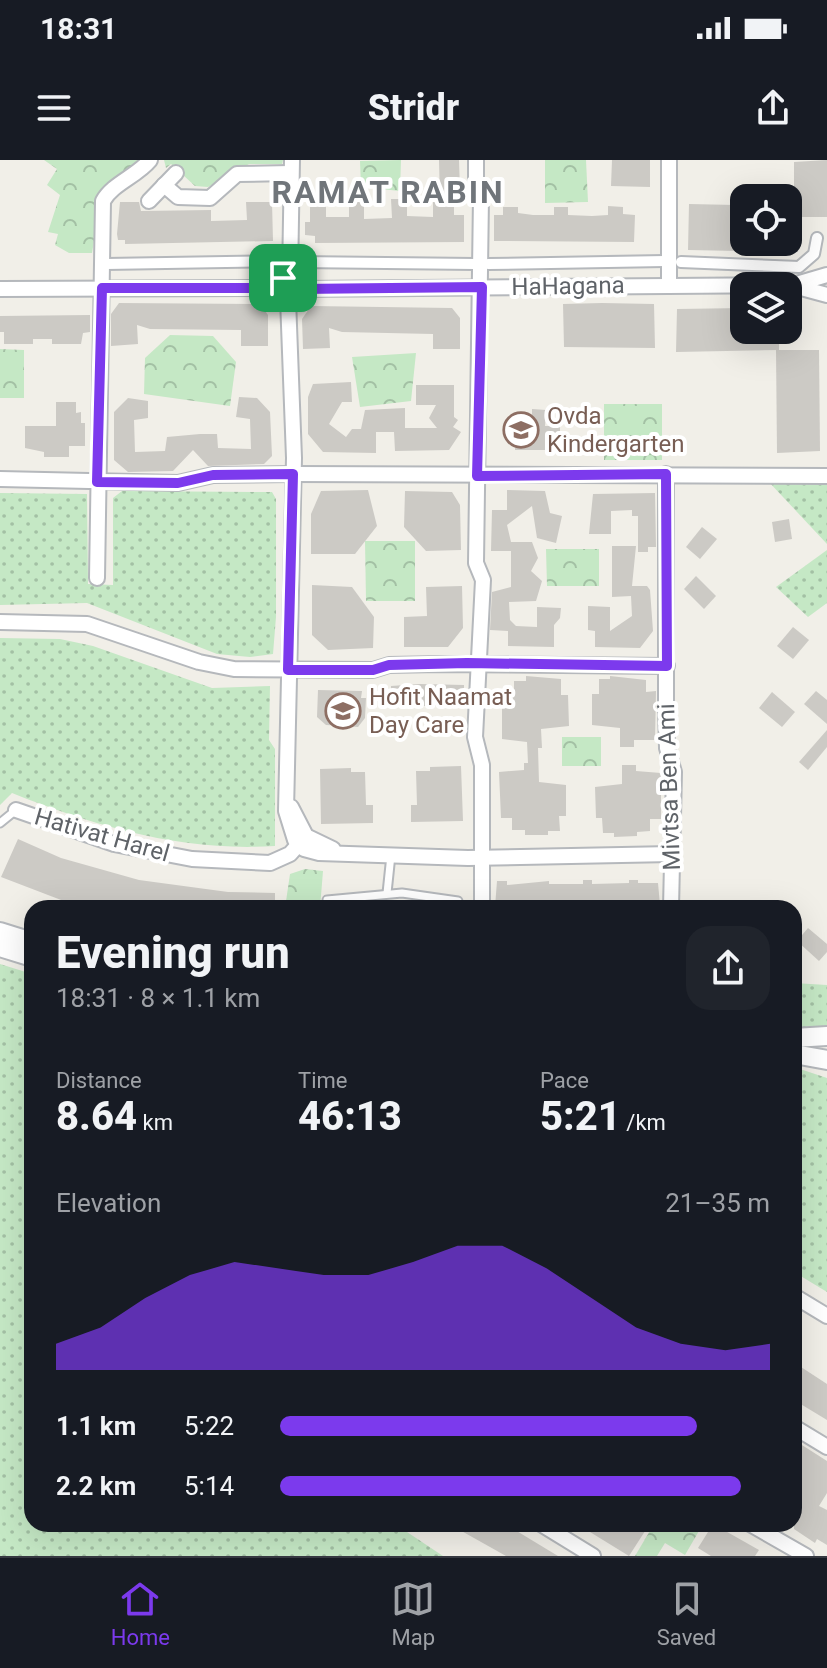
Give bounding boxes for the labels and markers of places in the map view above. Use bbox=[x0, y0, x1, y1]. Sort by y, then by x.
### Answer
pin bbox=[249, 244, 317, 312]
place label: Ovda Kindergarten bbox=[547, 402, 684, 458]
school or university icon: Ovda Kindergarten bbox=[502, 411, 540, 449]
place label: Hofit Naamat Day Care bbox=[369, 683, 512, 739]
school or university icon: Hofit Naamat Day Care bbox=[324, 692, 362, 730]

